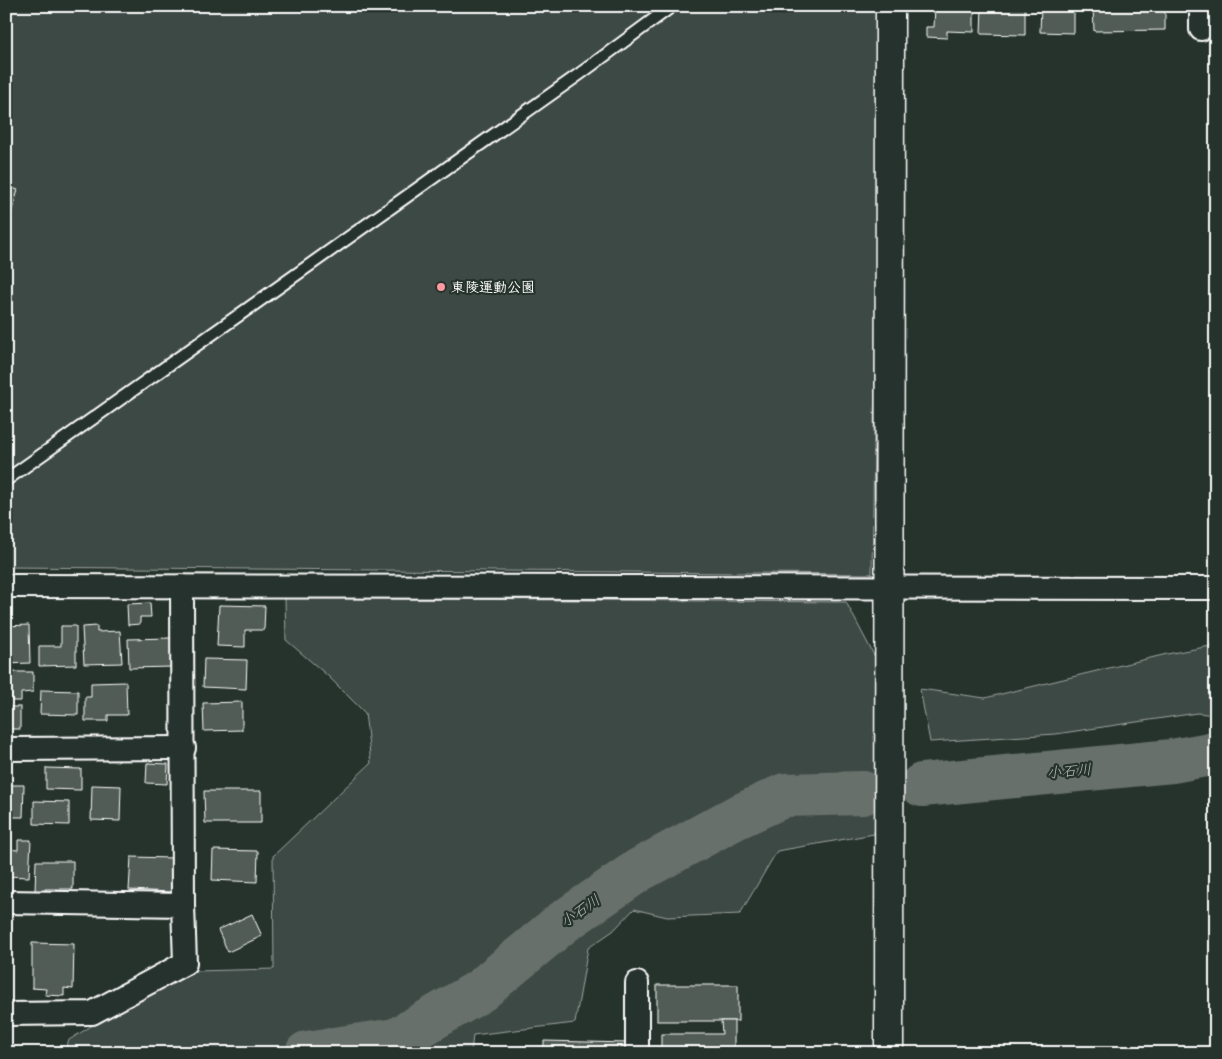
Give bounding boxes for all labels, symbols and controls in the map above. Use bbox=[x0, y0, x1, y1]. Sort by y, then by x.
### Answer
place label: 東陵運動公園 bbox=[451, 277, 535, 299]
marker: 東陵運動公園 bbox=[435, 281, 447, 293]
water label: 小石川 bbox=[1046, 758, 1093, 786]
water label: 小石川 bbox=[555, 889, 606, 935]

